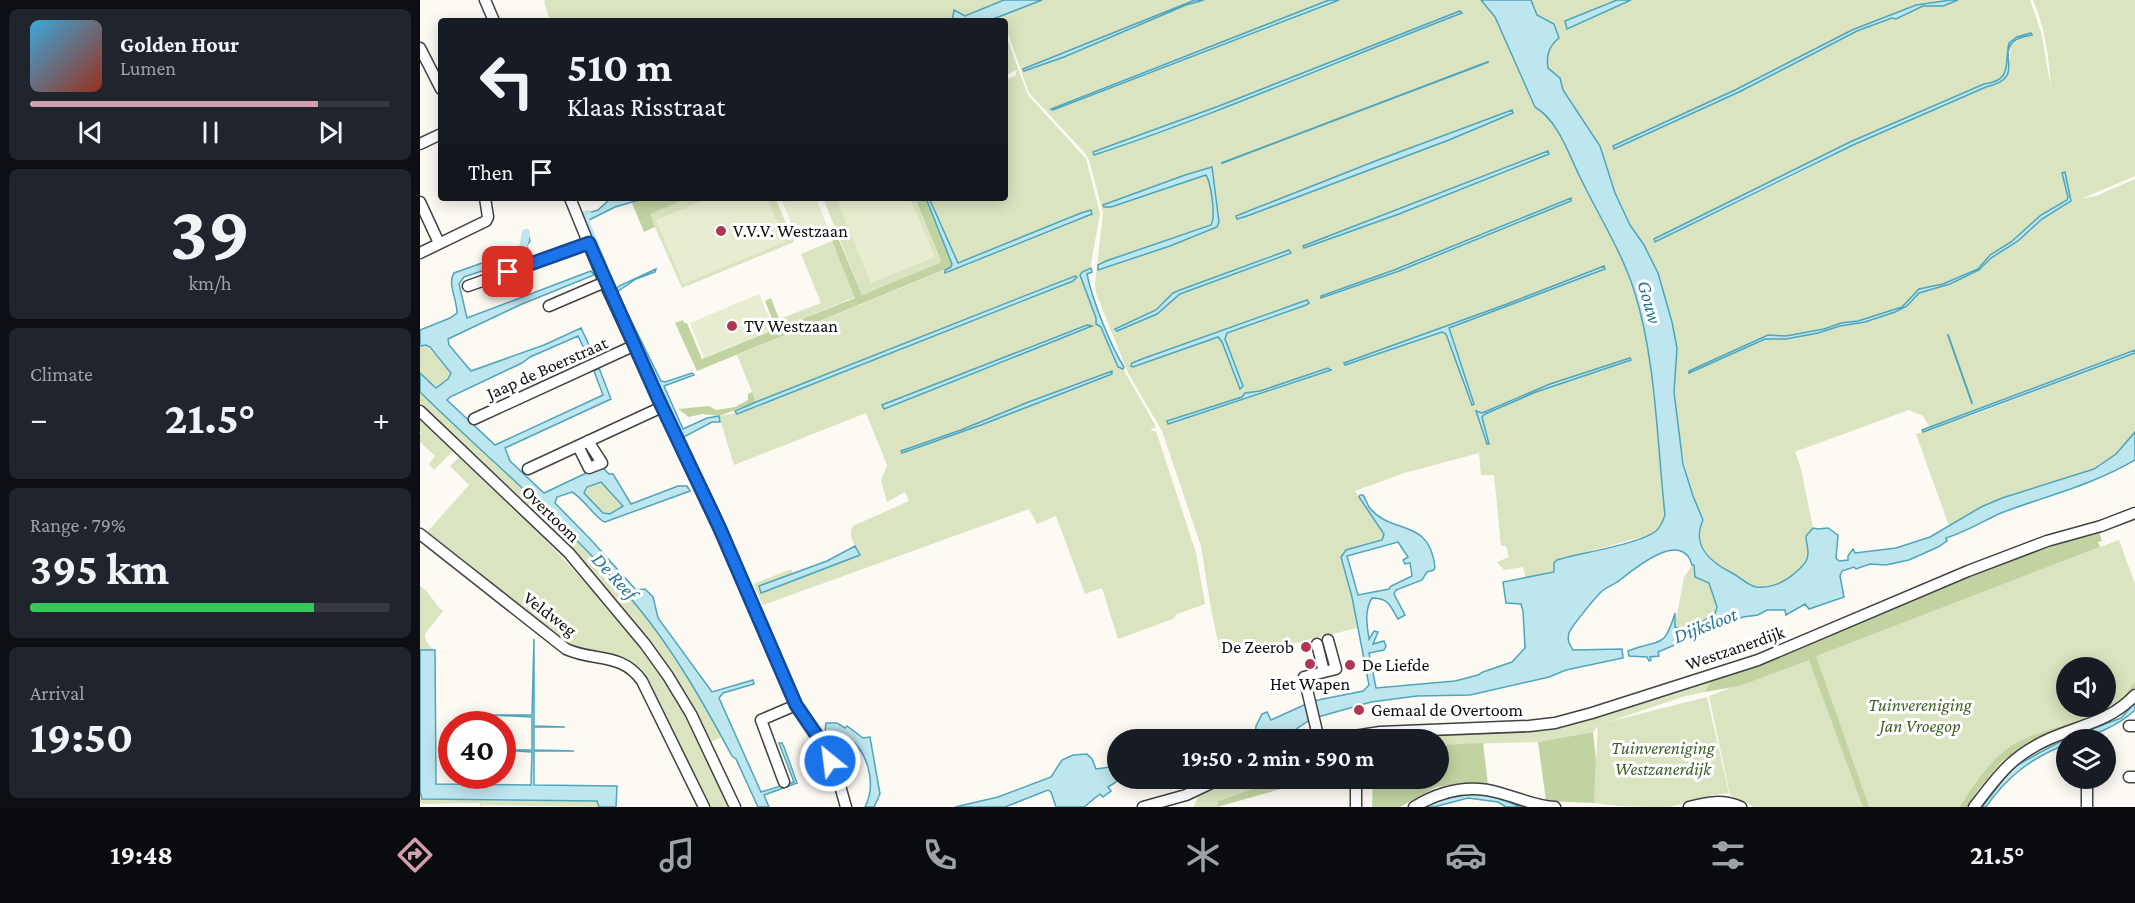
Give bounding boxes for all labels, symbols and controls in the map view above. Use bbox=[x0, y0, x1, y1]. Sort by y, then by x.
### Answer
text: Golden Hour bbox=[120, 32, 239, 57]
icon: left bbox=[468, 42, 546, 120]
text: 510 m bbox=[567, 43, 672, 90]
text: Lumen bbox=[120, 57, 176, 79]
text: Klaas Risstraat bbox=[567, 92, 725, 122]
icon: previous bbox=[74, 116, 107, 149]
icon: pause bbox=[194, 116, 227, 149]
icon: next bbox=[314, 116, 347, 149]
icon: arrive bbox=[525, 156, 558, 189]
text: Then bbox=[468, 160, 513, 185]
text: 39 bbox=[170, 189, 250, 276]
place label: V.V.V. Westzaan bbox=[733, 221, 848, 241]
marker: V.V.V. Westzaan bbox=[714, 224, 728, 238]
pin bbox=[482, 246, 533, 297]
icon: arrive bbox=[491, 255, 524, 288]
text: km/h bbox=[188, 272, 232, 294]
water label: Gouw bbox=[1633, 278, 1667, 326]
place label: TV Westzaan bbox=[744, 316, 838, 336]
marker: TV Westzaan bbox=[725, 319, 739, 333]
street label: Jaap de Boerstraat bbox=[482, 332, 611, 404]
text: Climate bbox=[30, 363, 93, 385]
text: 21.5° bbox=[165, 393, 255, 443]
text: − bbox=[30, 400, 47, 437]
text: + bbox=[373, 400, 390, 437]
street label: Overtoom bbox=[518, 482, 584, 547]
text: Range · 79% bbox=[30, 514, 126, 536]
text: 395 km bbox=[30, 544, 169, 594]
water label: De Reef bbox=[587, 548, 644, 607]
street label: Veldweg bbox=[519, 588, 581, 641]
water label: Dijksloot bbox=[1670, 602, 1741, 648]
street label: Westzanerdijk bbox=[1683, 622, 1788, 675]
place label: De Zeerob bbox=[1221, 637, 1294, 657]
marker: De Zeerob bbox=[1299, 640, 1313, 654]
place label: De Liefde bbox=[1362, 655, 1430, 675]
marker: Het Wapen bbox=[1303, 657, 1317, 671]
map controls bbox=[2056, 657, 2116, 789]
button: sound bbox=[2056, 657, 2116, 717]
marker: De Liefde bbox=[1343, 658, 1357, 672]
place label: Het Wapen bbox=[1270, 674, 1350, 694]
text: Arrival bbox=[30, 682, 84, 704]
park label: Tuinvereniging Jan Vroegop bbox=[1868, 695, 1973, 736]
place label: Gemaal de Overtoom bbox=[1371, 700, 1523, 720]
marker: Gemaal de Overtoom bbox=[1352, 703, 1366, 717]
speed limit sign: 40 bbox=[438, 711, 516, 789]
text: 19:50 bbox=[30, 712, 133, 762]
position arrow bbox=[798, 729, 862, 793]
button: layers bbox=[2056, 729, 2116, 789]
park label: Tuinvereniging Westzanerdijk bbox=[1611, 738, 1716, 780]
text: 19:50 · 2 min · 590 m bbox=[1182, 746, 1374, 771]
icon: directions bbox=[394, 834, 436, 876]
icon: music bbox=[656, 834, 698, 876]
icon: phone bbox=[919, 834, 961, 876]
icon: climate bbox=[1182, 834, 1224, 876]
icon: car bbox=[1445, 834, 1487, 876]
icon: filters bbox=[1707, 834, 1749, 876]
text: 19:48 bbox=[110, 840, 173, 870]
text: 21.5° bbox=[1970, 840, 2025, 870]

